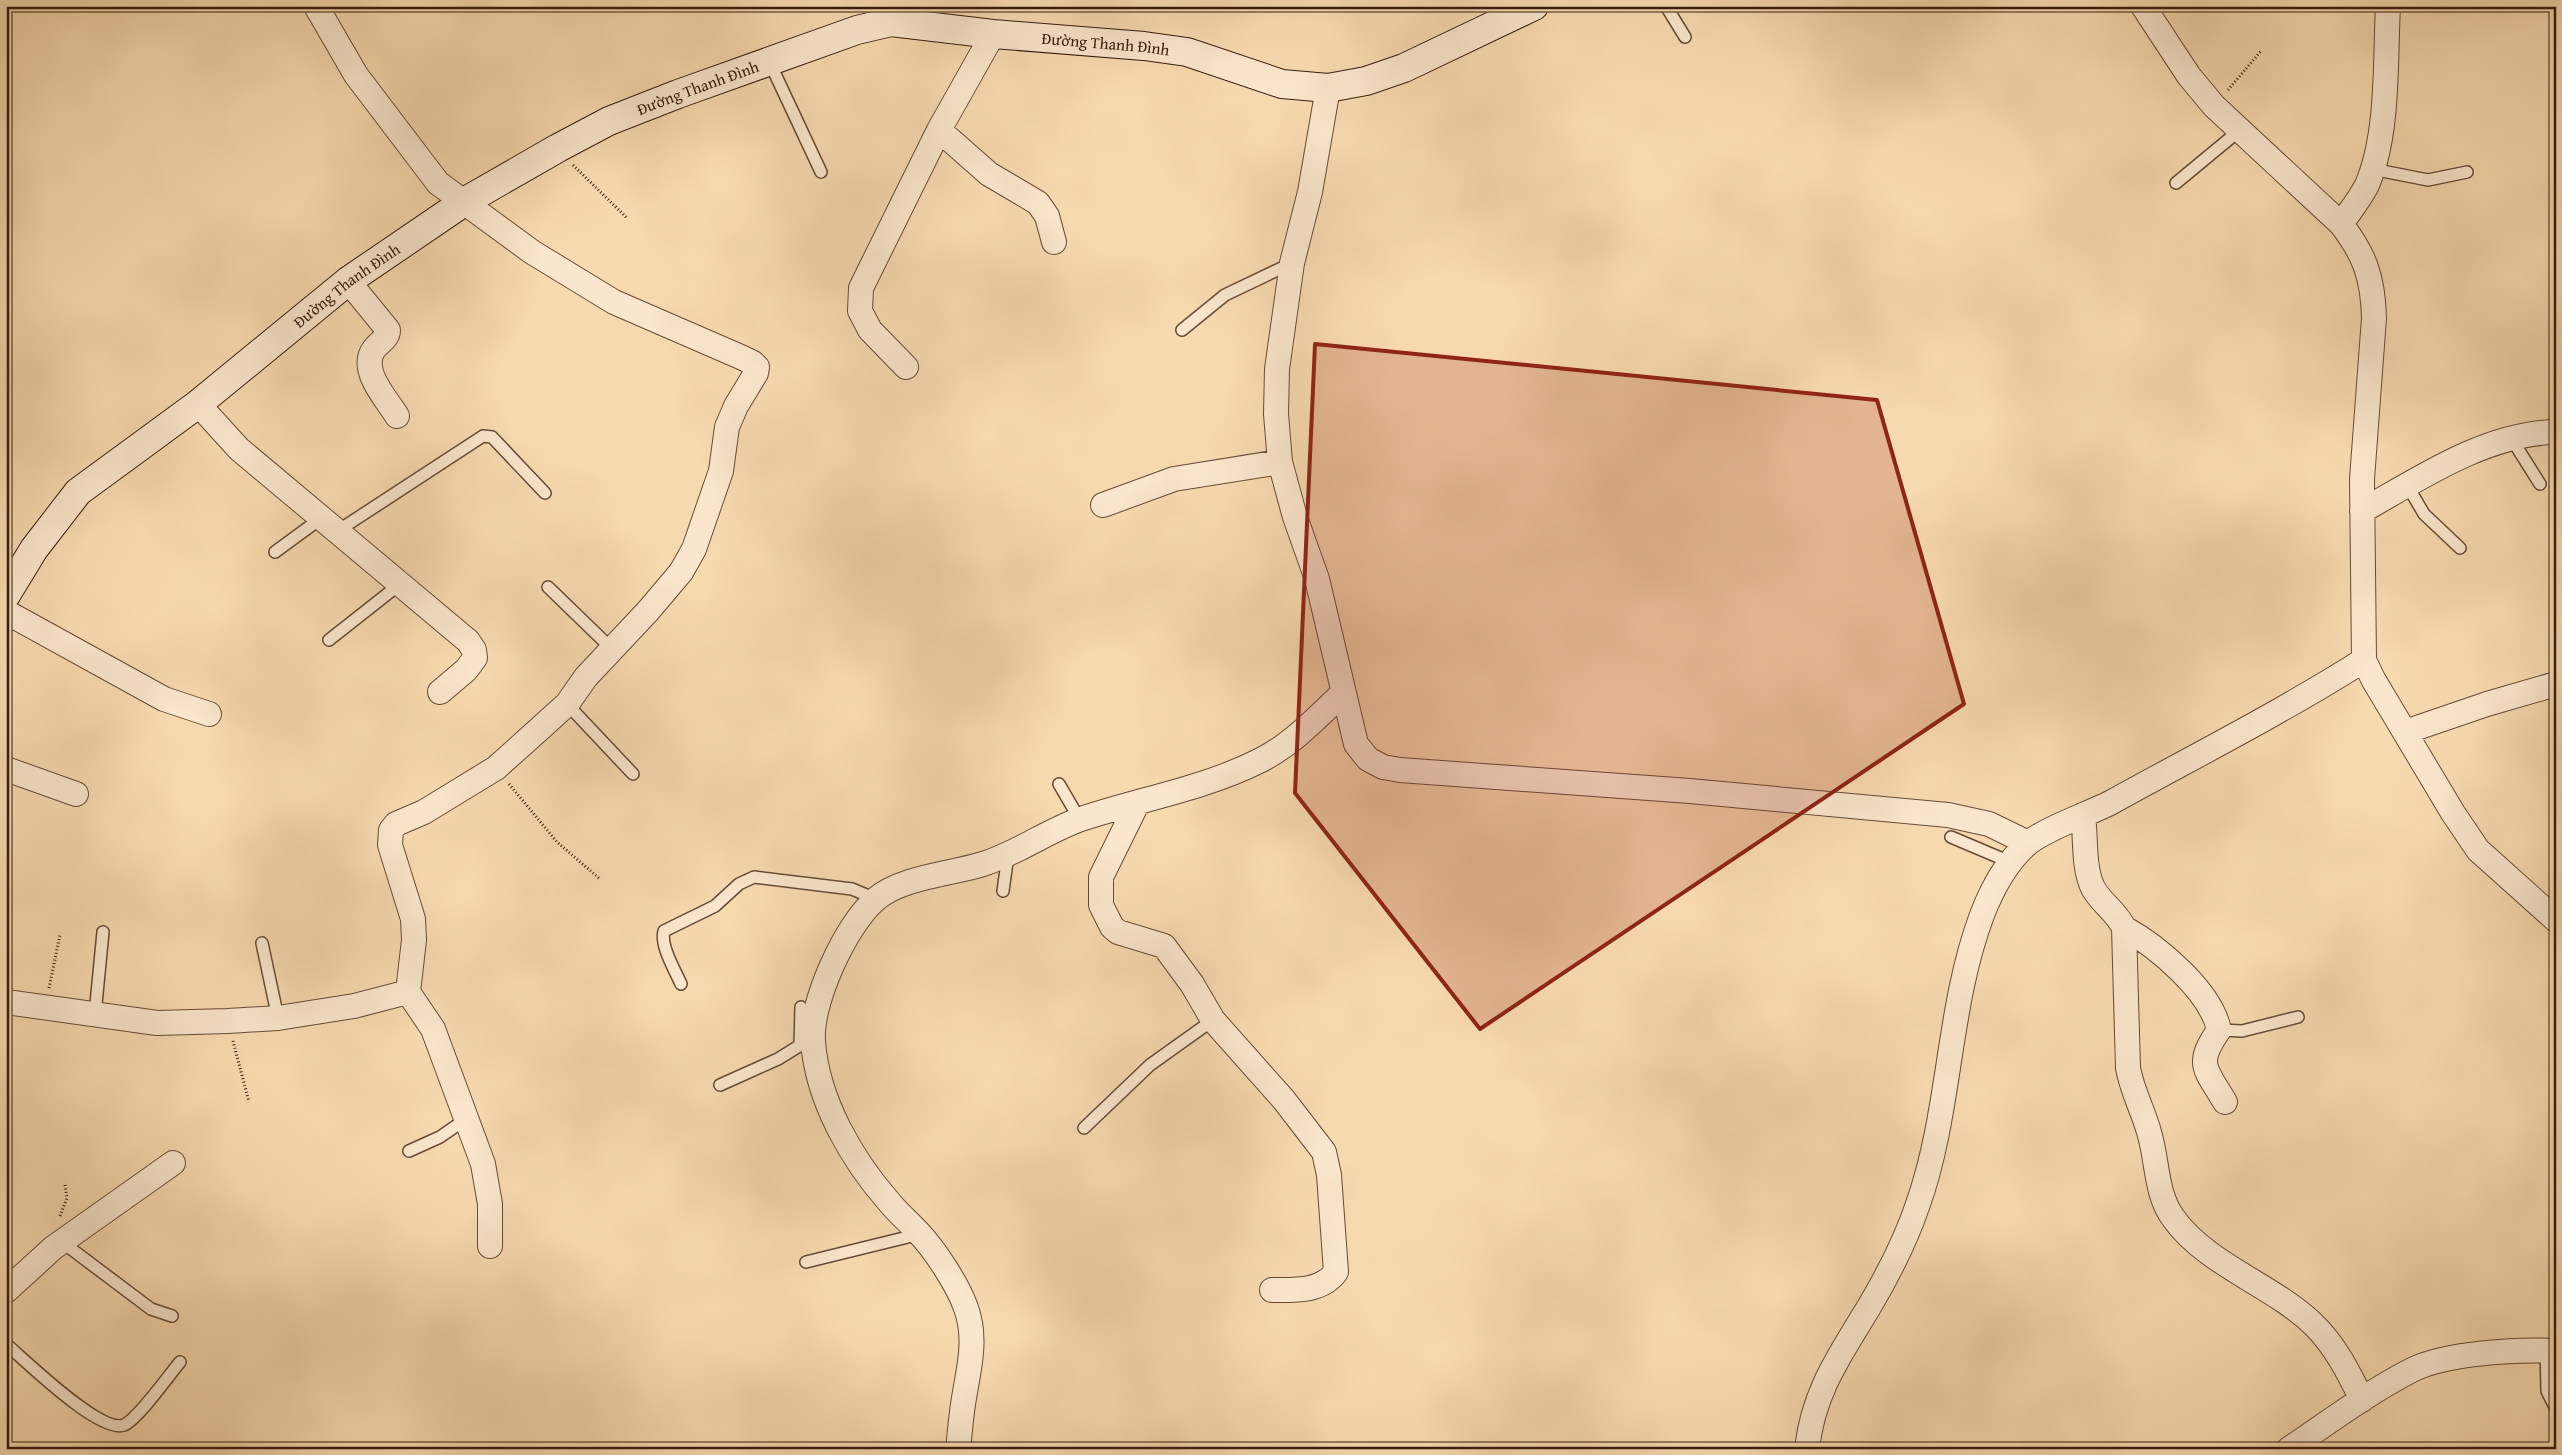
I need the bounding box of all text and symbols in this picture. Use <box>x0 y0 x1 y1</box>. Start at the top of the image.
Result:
street label: Đường Thanh Đình <box>1041 26 1171 61</box>
street label: Đường Thanh Đình <box>633 54 762 121</box>
street label: Đường Thanh Đình <box>288 237 405 333</box>

